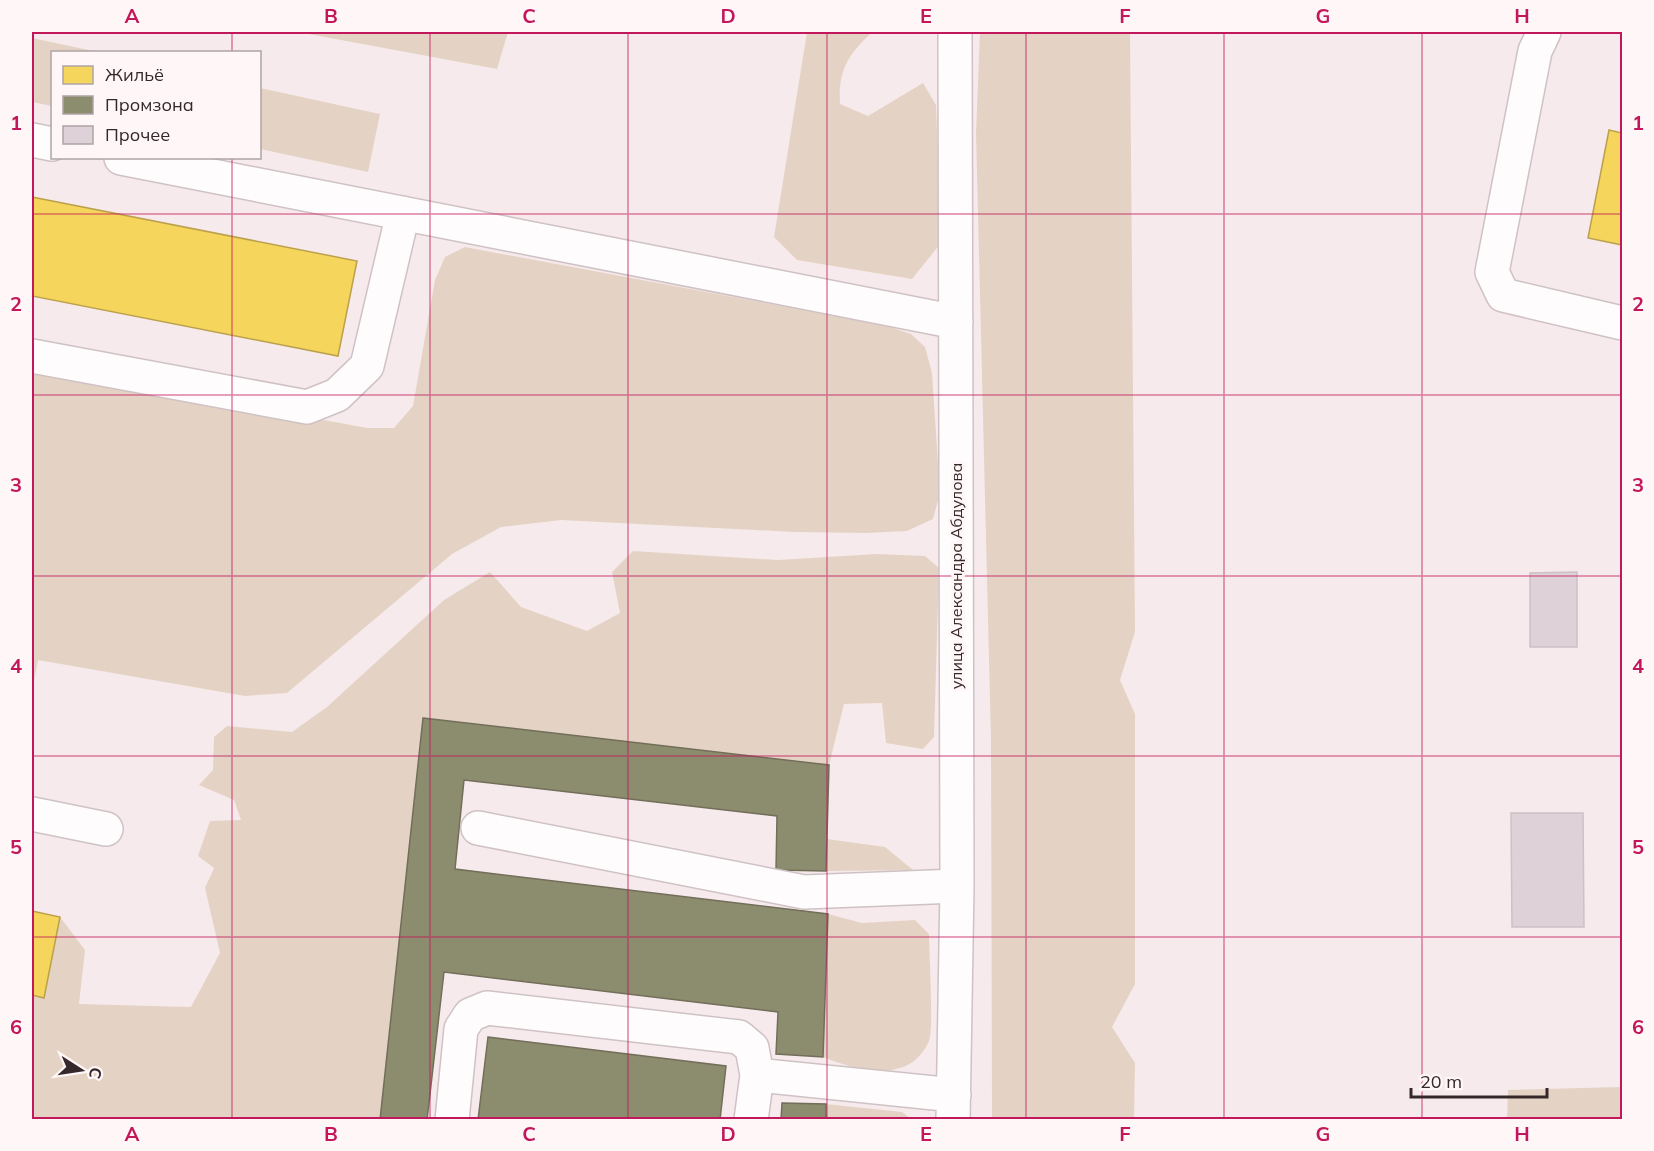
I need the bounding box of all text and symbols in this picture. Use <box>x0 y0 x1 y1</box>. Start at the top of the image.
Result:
text: A <box>125 3 140 28</box>
text: B <box>324 3 338 28</box>
text: C <box>522 3 536 28</box>
text: D <box>720 3 736 28</box>
text: E <box>920 3 932 28</box>
text: F <box>1119 3 1131 28</box>
text: G <box>1316 3 1330 28</box>
text: H <box>1514 3 1530 28</box>
legend <box>51 51 261 159</box>
text: Жильё <box>105 63 164 86</box>
text: Промзона <box>105 93 194 116</box>
text: 1 <box>10 110 22 135</box>
text: 1 <box>1632 110 1644 135</box>
text: Прочее <box>105 123 170 146</box>
text: 2 <box>10 291 22 316</box>
text: 2 <box>1632 291 1644 316</box>
street label: улица Александра Абдулова <box>946 463 966 689</box>
text: 3 <box>10 472 22 497</box>
text: 3 <box>1632 472 1644 497</box>
text: 4 <box>10 653 22 678</box>
text: 4 <box>1632 653 1644 678</box>
text: 5 <box>10 834 22 859</box>
text: 5 <box>1632 834 1644 859</box>
text: 6 <box>10 1014 22 1039</box>
text: 6 <box>1632 1014 1644 1039</box>
north arrow <box>51 1040 111 1100</box>
scale bar <box>1411 1061 1548 1099</box>
text: С <box>85 1066 107 1081</box>
text: 20 m <box>1420 1070 1462 1093</box>
text: A <box>125 1121 140 1146</box>
text: B <box>324 1121 338 1146</box>
text: C <box>522 1121 536 1146</box>
text: D <box>720 1121 736 1146</box>
text: E <box>920 1121 932 1146</box>
text: F <box>1119 1121 1131 1146</box>
text: G <box>1316 1121 1330 1146</box>
text: H <box>1514 1121 1530 1146</box>

